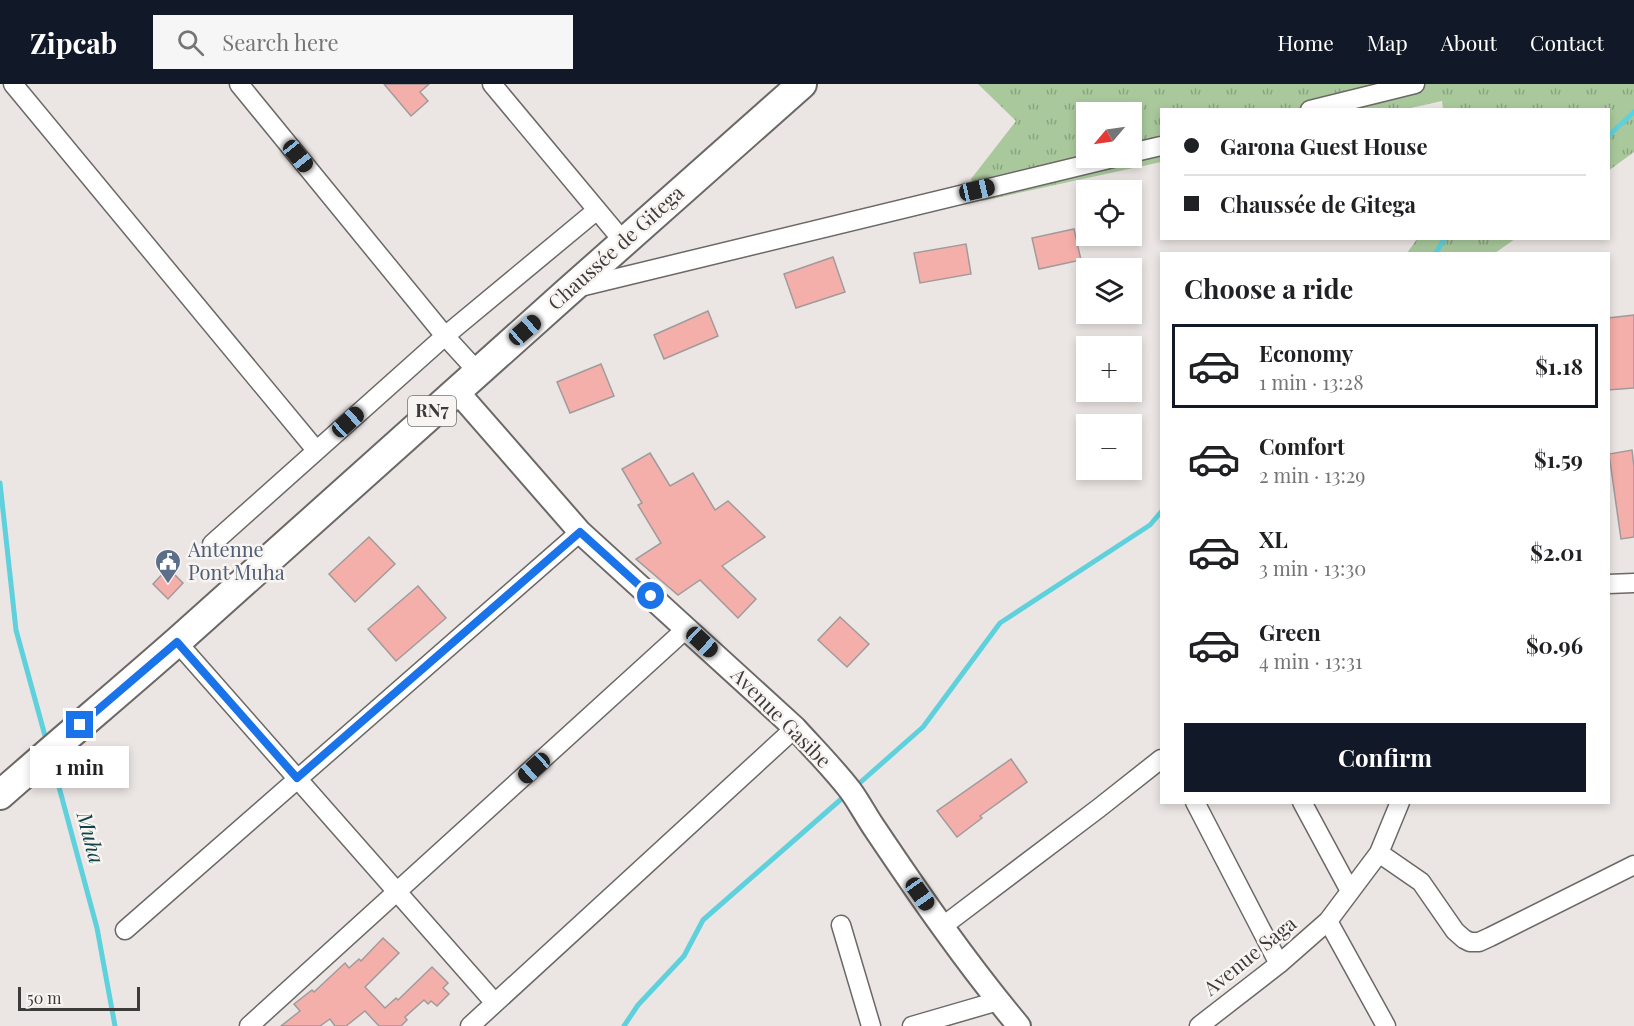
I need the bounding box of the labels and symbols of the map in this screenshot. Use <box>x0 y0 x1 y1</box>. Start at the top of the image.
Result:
north arrow <box>1076 102 1142 168</box>
car <box>280 136 316 176</box>
car <box>957 177 997 203</box>
street label: Chaussée de Gitega <box>541 178 689 315</box>
car <box>506 311 544 349</box>
road number: RN7 <box>408 396 456 426</box>
car <box>329 403 367 441</box>
place label: Antenne Pont Muha <box>187 535 285 585</box>
public building icon: Antenne Pont Muha <box>153 547 183 585</box>
route start <box>637 582 664 609</box>
car <box>683 623 721 661</box>
street label: Avenue Gasibe <box>725 660 838 773</box>
route end <box>66 711 93 738</box>
callout: 1 min <box>31 746 130 788</box>
car <box>515 749 553 787</box>
water label: Muha <box>71 808 112 866</box>
car <box>902 874 938 914</box>
street label: Avenue Saga <box>1196 909 1301 1001</box>
scale bar <box>18 984 140 1012</box>

